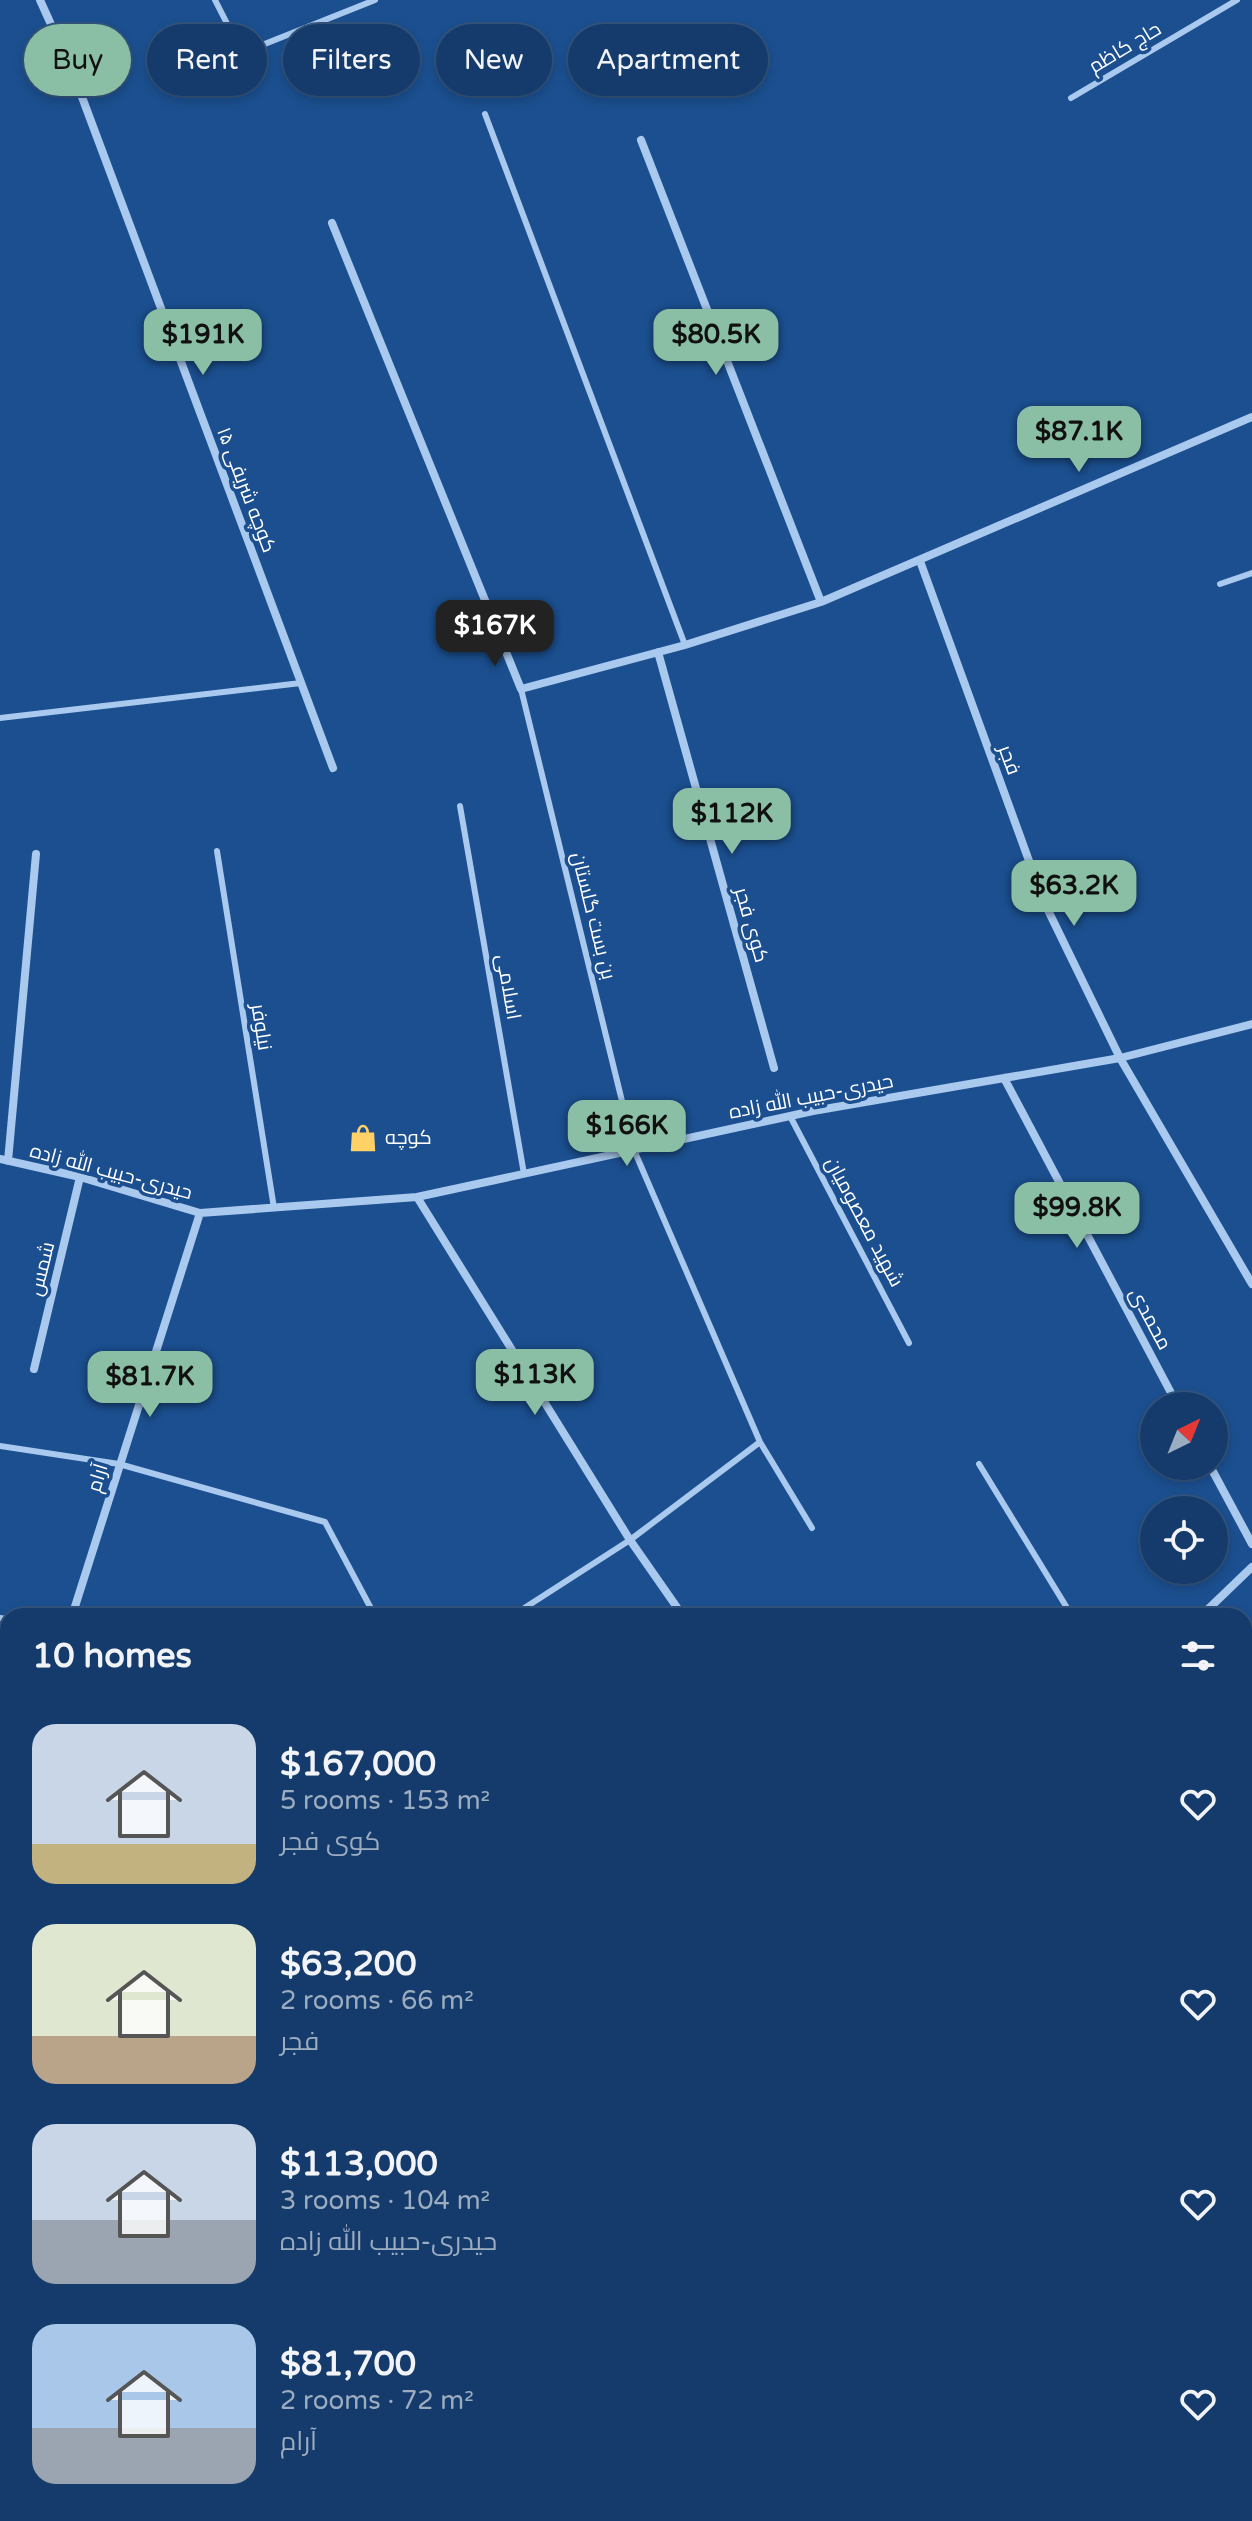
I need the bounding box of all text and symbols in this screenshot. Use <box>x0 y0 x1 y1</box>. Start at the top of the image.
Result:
street label: حاج کاظم <box>1084 17 1166 80</box>
chip: Buy <box>24 24 131 96</box>
chip: Rent <box>147 24 267 96</box>
chip: Filters <box>283 24 420 96</box>
chip: New <box>436 24 552 96</box>
chip: Apartment <box>568 24 768 96</box>
pin: $191K <box>147 309 259 377</box>
pin: $80.5K <box>651 309 781 377</box>
text: $191K <box>162 319 244 350</box>
text: $80.5K <box>671 319 761 350</box>
pin: $87.1K <box>1014 406 1144 474</box>
text: $87.1K <box>1035 416 1123 447</box>
street label: کوچه شریفی ۱۵ <box>211 424 281 556</box>
pin: $167K <box>439 600 551 668</box>
text: $167K <box>454 610 536 641</box>
street label: فجر <box>992 741 1025 778</box>
pin: $112K <box>676 788 788 856</box>
text: $112K <box>691 798 773 829</box>
street label: بن بست گلستان <box>566 850 620 982</box>
pin: $63.2K <box>1009 860 1139 928</box>
text: $63.2K <box>1029 870 1119 901</box>
street label: کوی فجر <box>729 884 773 966</box>
street label: اسلامی <box>490 952 526 1022</box>
street label: نیلوفر <box>245 1001 277 1052</box>
street label: حیدری-حبیب الله زاده <box>726 1067 895 1125</box>
pin: $166K <box>571 1100 683 1168</box>
text: $166K <box>586 1110 668 1141</box>
shop icon: کوچه <box>348 1123 378 1153</box>
place label: کوچه <box>385 1126 432 1150</box>
street label: حیدری-حبیب الله زاده <box>27 1137 195 1205</box>
street label: شهید معصومیان <box>820 1153 908 1291</box>
pin: $99.8K <box>1012 1182 1142 1250</box>
text: $99.8K <box>1032 1192 1122 1223</box>
street label: شمس <box>24 1239 60 1299</box>
street label: محمدی <box>1124 1284 1176 1354</box>
pin: $113K <box>479 1349 591 1417</box>
pin: $81.7K <box>85 1351 215 1419</box>
text: $113K <box>494 1359 576 1390</box>
text: $81.7K <box>106 1361 194 1392</box>
north arrow <box>1140 1392 1228 1480</box>
map controls <box>1140 1392 1228 1584</box>
street label: آرام <box>82 1460 115 1495</box>
button: locate <box>1140 1496 1228 1584</box>
icon: filters <box>1176 1634 1220 1678</box>
text: 10 homes <box>32 1636 192 1677</box>
text: $167,000 <box>280 1744 436 1785</box>
icon: home <box>96 1756 192 1852</box>
icon: heart <box>1176 1782 1220 1826</box>
text: 5 rooms · 153 m² <box>280 1785 490 1816</box>
text: کوی فجر <box>280 1826 381 1857</box>
text: $63,200 <box>280 1944 417 1985</box>
icon: home <box>96 1956 192 2052</box>
icon: heart <box>1176 1982 1220 2026</box>
text: 2 rooms · 66 m² <box>280 1985 474 2016</box>
text: فجر <box>280 2026 319 2057</box>
text: $113,000 <box>280 2144 438 2185</box>
icon: home <box>96 2156 192 2252</box>
icon: heart <box>1176 2182 1220 2226</box>
text: 3 rooms · 104 m² <box>280 2185 490 2216</box>
text: حیدری-حبیب الله زاده <box>280 2226 497 2257</box>
text: $81,700 <box>280 2344 416 2385</box>
icon: home <box>96 2356 192 2452</box>
icon: heart <box>1176 2382 1220 2426</box>
text: 2 rooms · 72 m² <box>280 2385 474 2416</box>
text: آرام <box>280 2426 317 2457</box>

